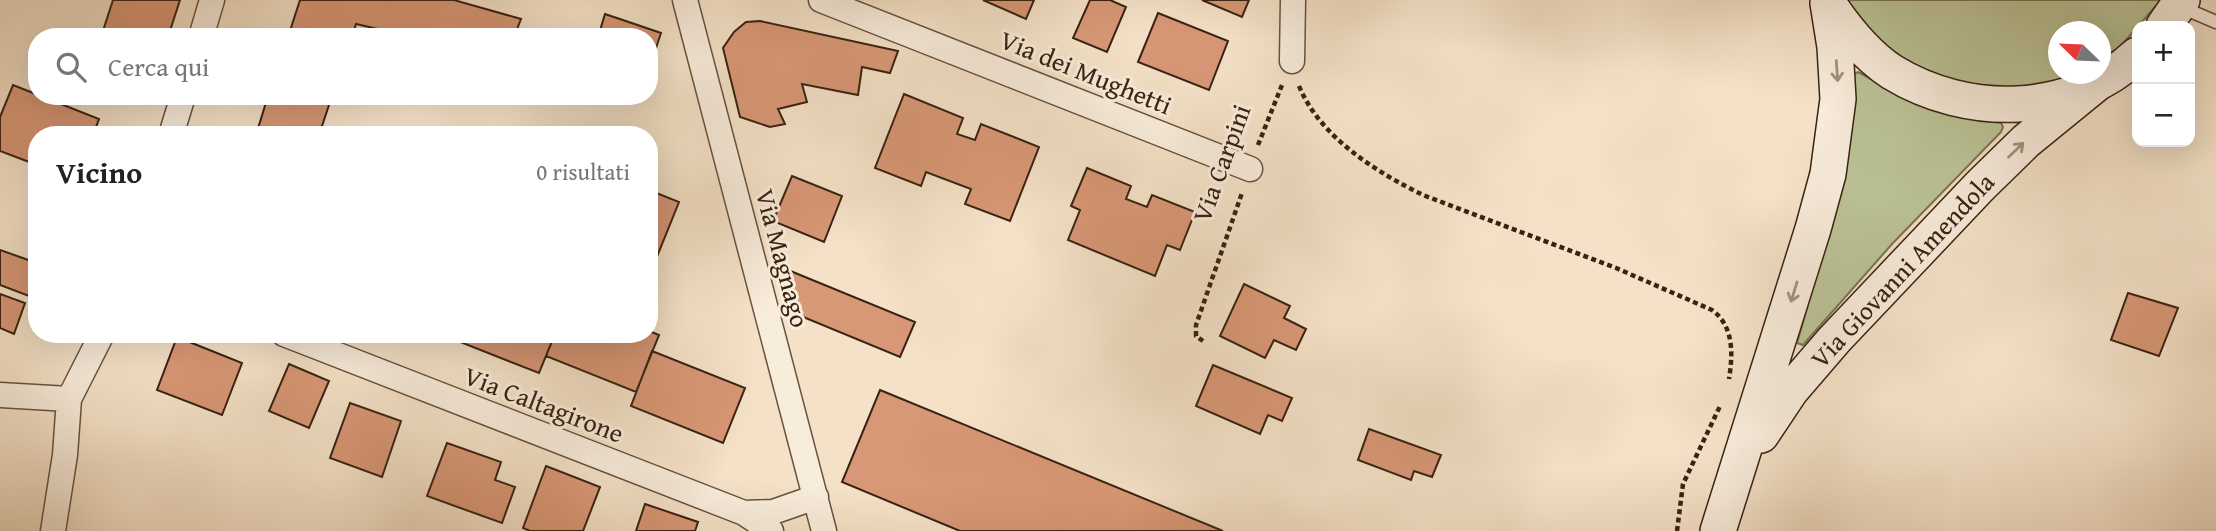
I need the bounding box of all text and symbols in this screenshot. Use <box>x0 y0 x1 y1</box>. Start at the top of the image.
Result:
street label: Via dei Mughetti <box>994 20 1178 124</box>
north arrow <box>2048 21 2111 84</box>
map controls <box>2132 21 2195 147</box>
button: + <box>2132 21 2195 84</box>
search box <box>28 28 658 105</box>
text: Cerca qui <box>108 47 209 86</box>
icon: search <box>52 48 90 86</box>
one-way arrow <box>1831 59 1844 81</box>
button: − <box>2132 84 2195 147</box>
street label: Via Carpini <box>1182 99 1260 227</box>
one-way arrow <box>2007 142 2024 159</box>
text: Vicino <box>56 150 142 194</box>
text: 0 risultati <box>536 155 630 188</box>
street label: Via Giovanni Amendola <box>1801 163 2004 377</box>
street label: Via Magnago <box>746 184 820 332</box>
one-way arrow <box>1786 281 1799 303</box>
street label: Via Caltagirone <box>459 356 629 452</box>

